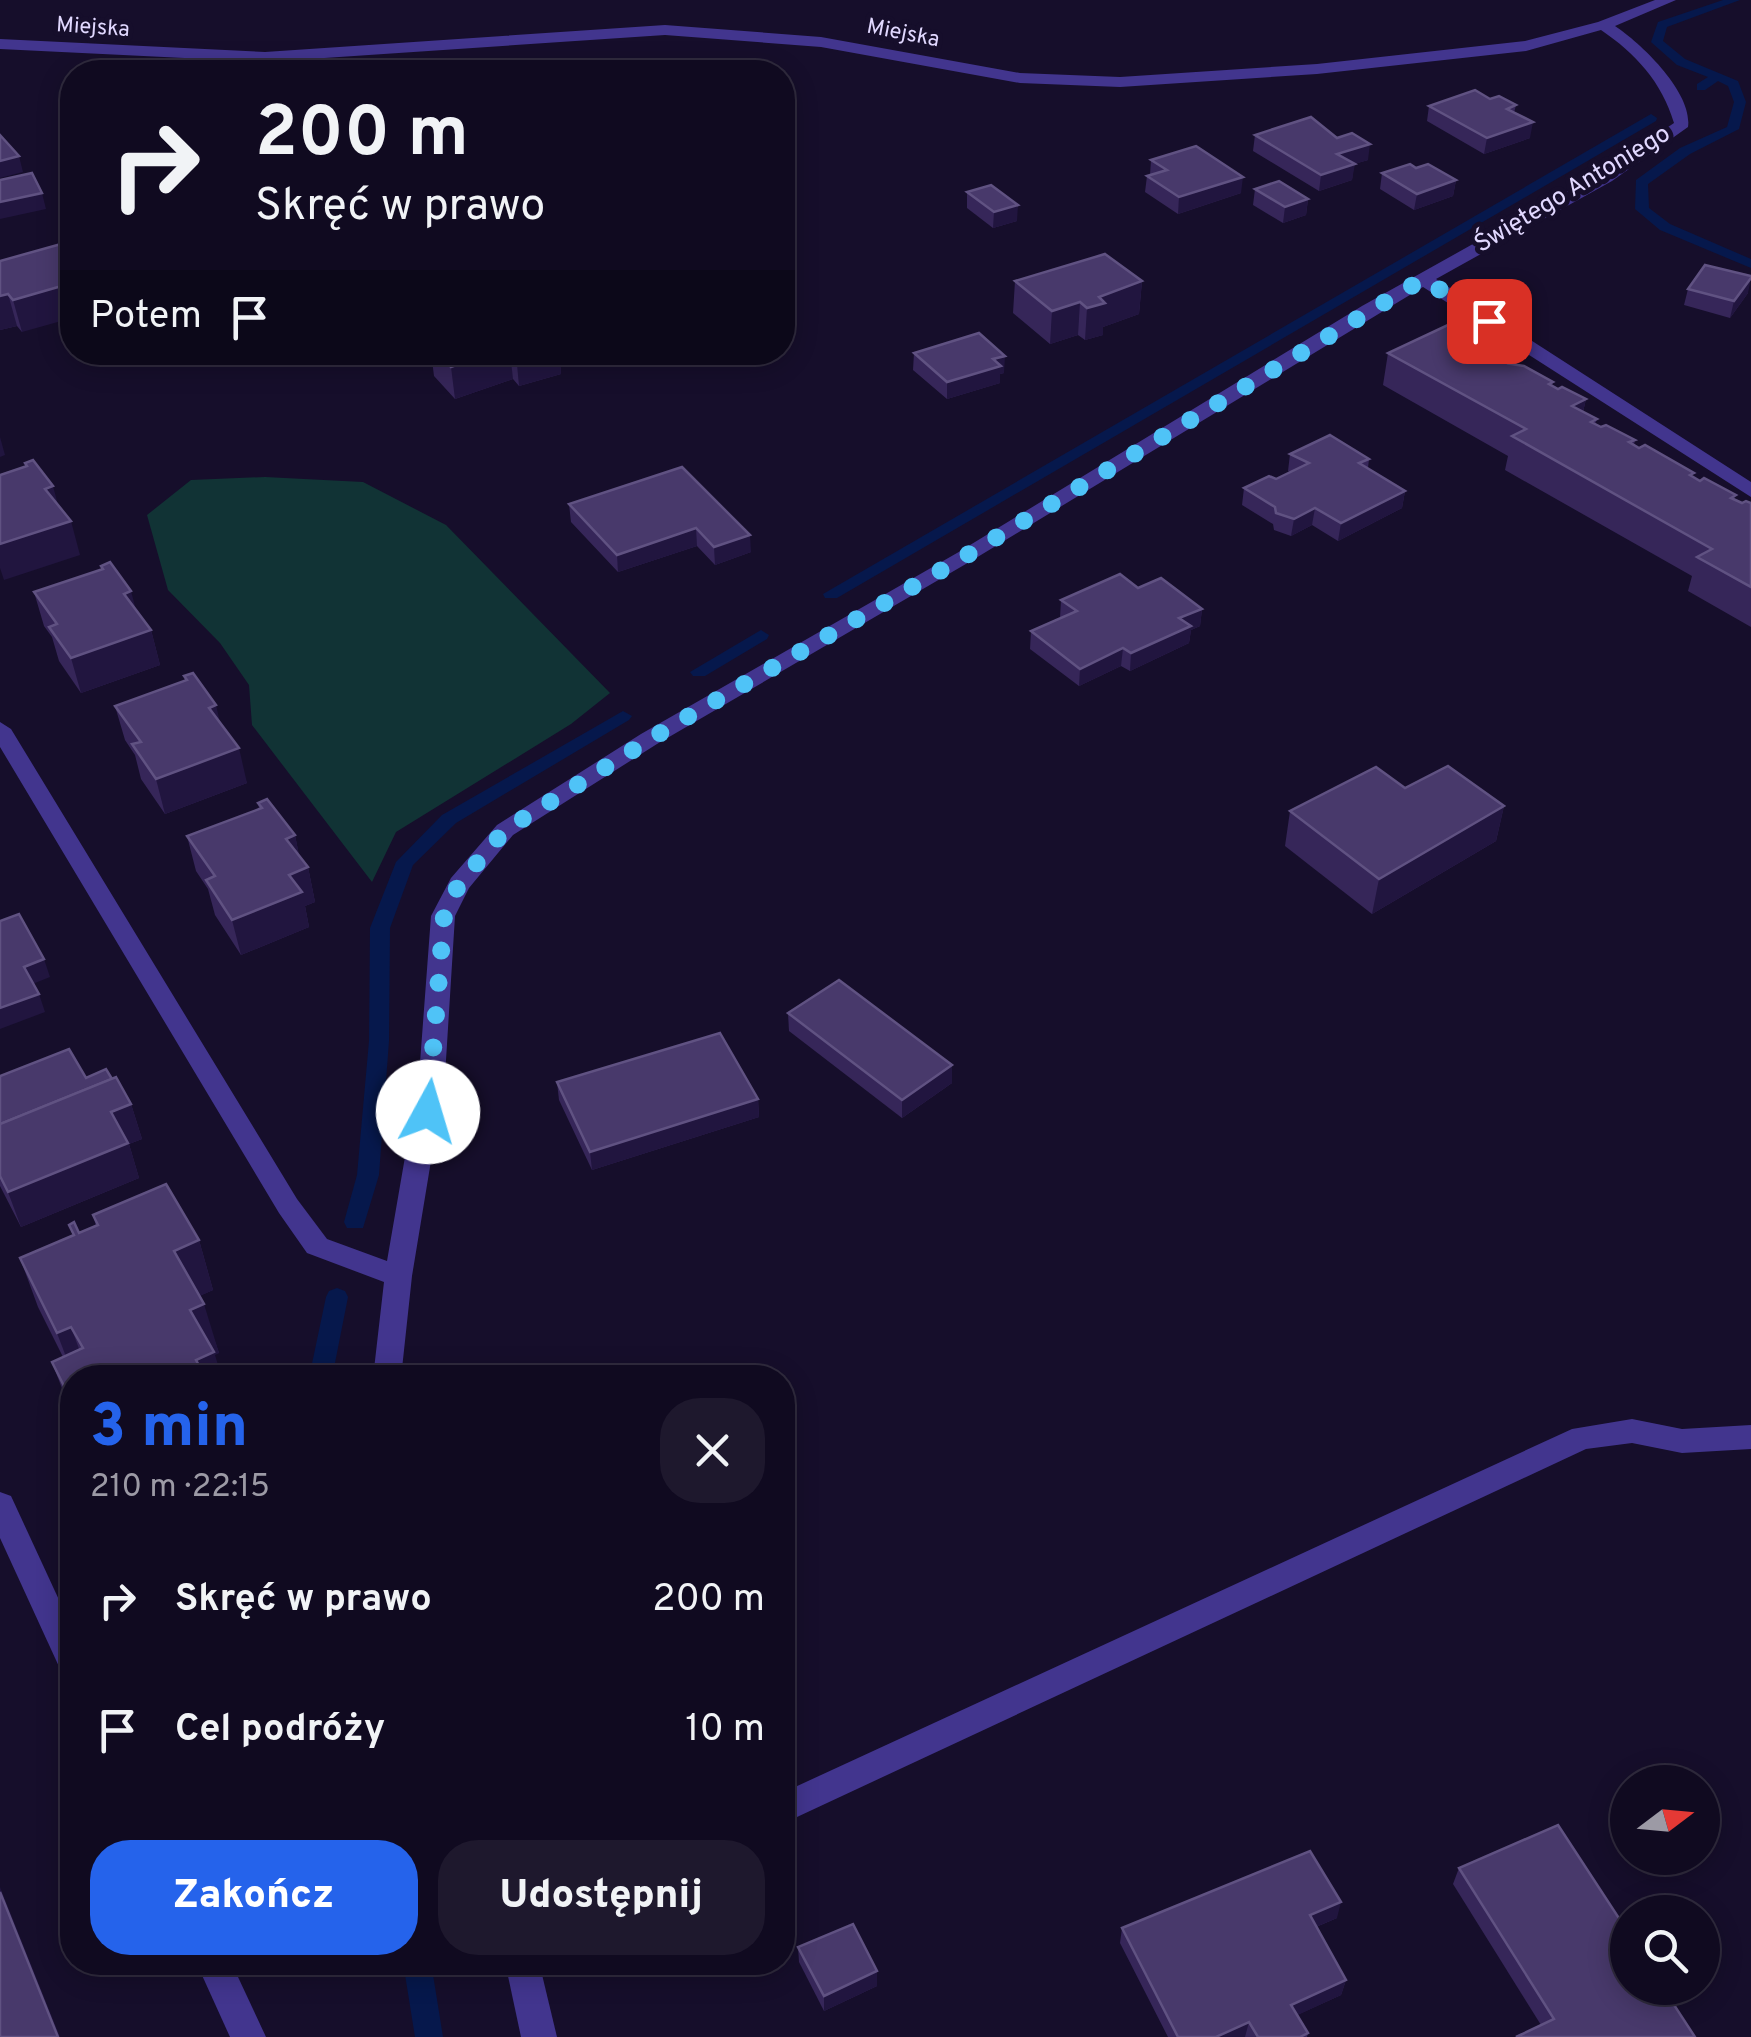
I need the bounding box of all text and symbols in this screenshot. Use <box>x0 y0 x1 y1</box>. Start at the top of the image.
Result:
street label: Miejska <box>55 12 131 44</box>
street label: Miejska <box>864 14 942 54</box>
text: 200 m <box>255 92 469 181</box>
icon: right <box>90 100 220 230</box>
street label: Świętego Antoniego <box>1469 118 1677 261</box>
text: Skręć w prawo <box>255 179 545 236</box>
pin <box>1447 279 1532 364</box>
icon: arrive <box>222 290 277 345</box>
text: Potem <box>90 293 202 342</box>
icon: arrive <box>1462 294 1517 349</box>
position arrow <box>376 1060 480 1164</box>
text: 3 min <box>90 1392 248 1468</box>
button: close <box>660 1398 765 1503</box>
text: 210 m · 22:15 <box>90 1468 270 1508</box>
icon: right <box>90 1573 145 1628</box>
text: Skręć w prawo <box>175 1576 432 1625</box>
text: 200 m <box>652 1576 765 1625</box>
icon: arrive <box>90 1703 145 1758</box>
text: Cel podróży <box>175 1706 385 1755</box>
text: 10 m <box>685 1706 765 1755</box>
north arrow <box>1610 1765 1720 1875</box>
map controls <box>1610 1765 1720 2005</box>
button: Zakończ <box>90 1840 418 1955</box>
button: Udostępnij <box>438 1840 765 1955</box>
button: search <box>1610 1895 1720 2005</box>

